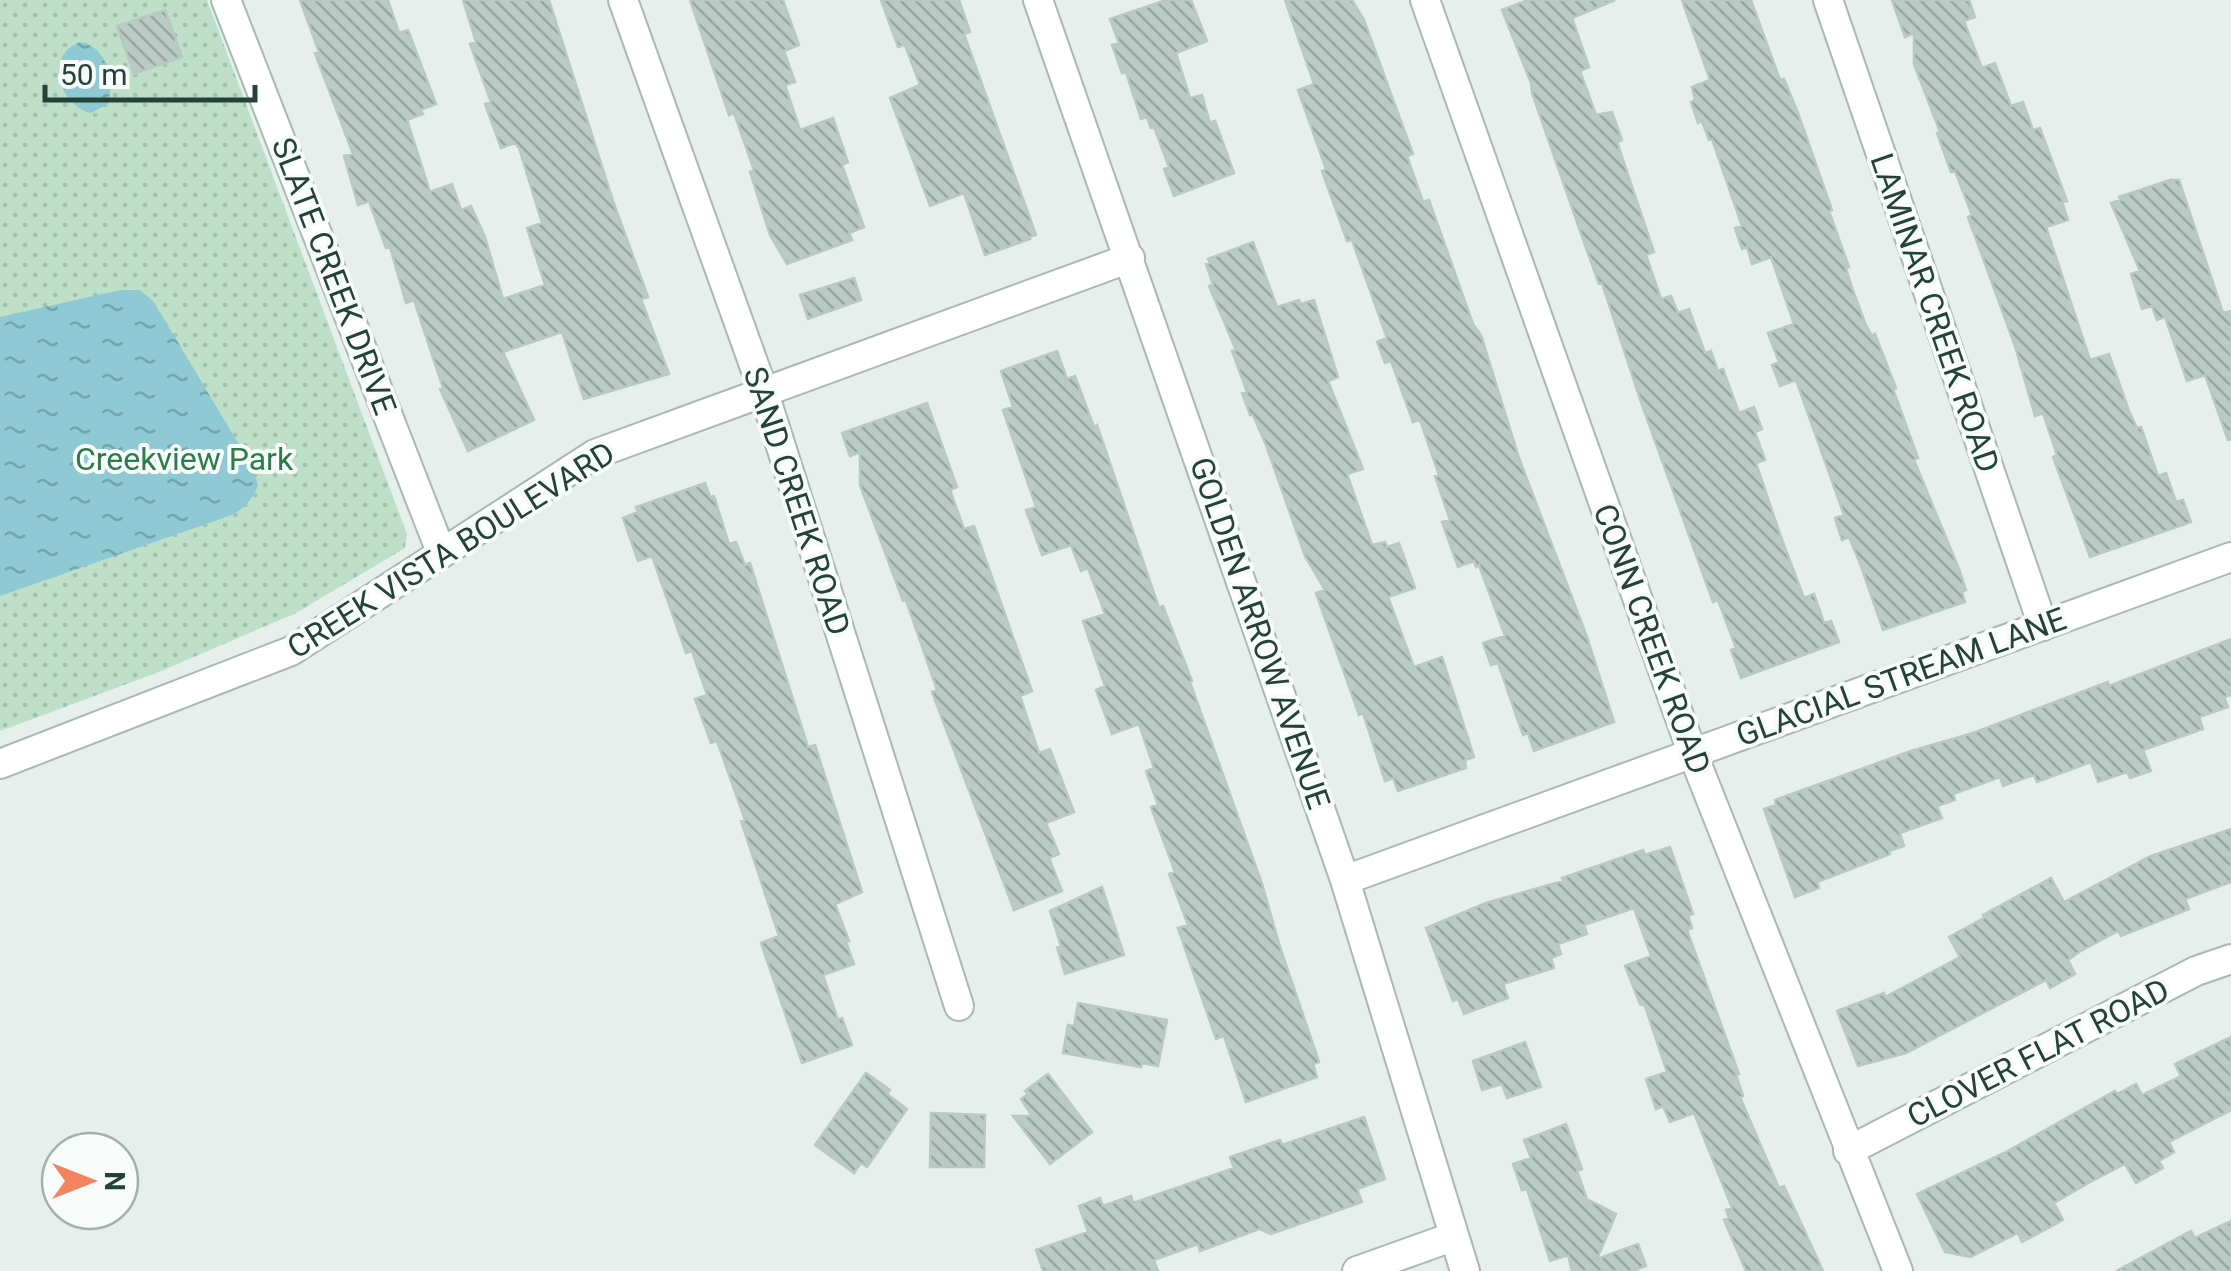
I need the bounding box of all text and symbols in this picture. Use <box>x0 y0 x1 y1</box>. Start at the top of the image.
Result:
scale bar <box>45 40 255 102</box>
text: 50 m <box>60 57 127 92</box>
street label: SLATE CREEK DRIVE <box>264 132 404 420</box>
street label: LAMINAR CREEK ROAD <box>1863 148 2007 478</box>
street label: SAND CREEK ROAD <box>736 362 858 640</box>
street label: CREEK VISTA BOULEVARD <box>280 434 622 666</box>
park label: Creekview Park <box>75 440 294 478</box>
street label: GOLDEN ARROW AVENUE <box>1182 452 1338 814</box>
street label: CONN CREEK ROAD <box>1585 499 1719 779</box>
street label: GLACIAL STREAM LANE <box>1731 600 2071 754</box>
street label: CLOVER FLAT ROAD <box>1901 971 2175 1135</box>
north arrow <box>40 1131 140 1231</box>
text: N <box>98 1171 131 1191</box>

